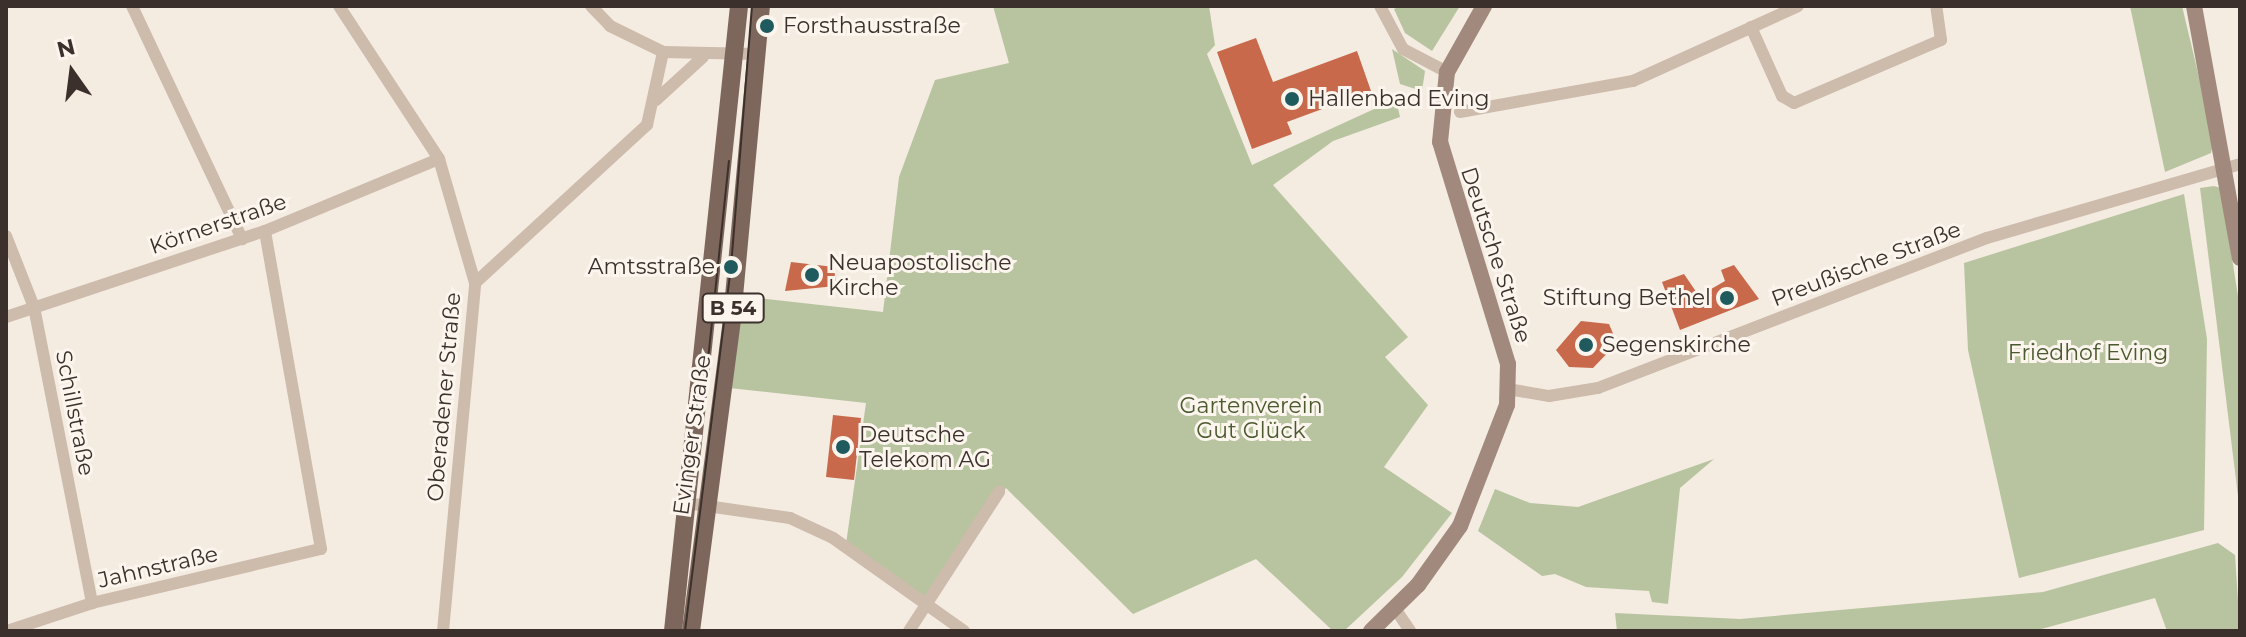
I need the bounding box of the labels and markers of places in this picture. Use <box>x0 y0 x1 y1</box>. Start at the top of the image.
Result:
place label: Forsthausstraße <box>783 13 961 39</box>
marker: Forsthausstraße <box>758 17 776 35</box>
place label: Hallenbad Eving <box>1308 86 1490 112</box>
marker: Hallenbad Eving <box>1283 90 1301 108</box>
place label: Neuapostolische Kirche <box>828 249 1012 300</box>
place label: Amtsstraße <box>588 254 715 280</box>
marker: Amtsstraße <box>722 258 740 276</box>
marker: Neuapostolische Kirche <box>803 266 821 284</box>
place label: Stiftung Bethel <box>1543 285 1711 311</box>
marker: Stiftung Bethel <box>1718 289 1736 307</box>
place label: Segenskirche <box>1602 332 1751 358</box>
marker: Segenskirche <box>1577 336 1595 354</box>
place label: Deutsche Telekom AG <box>859 421 991 472</box>
marker: Deutsche Telekom AG <box>834 438 852 456</box>

